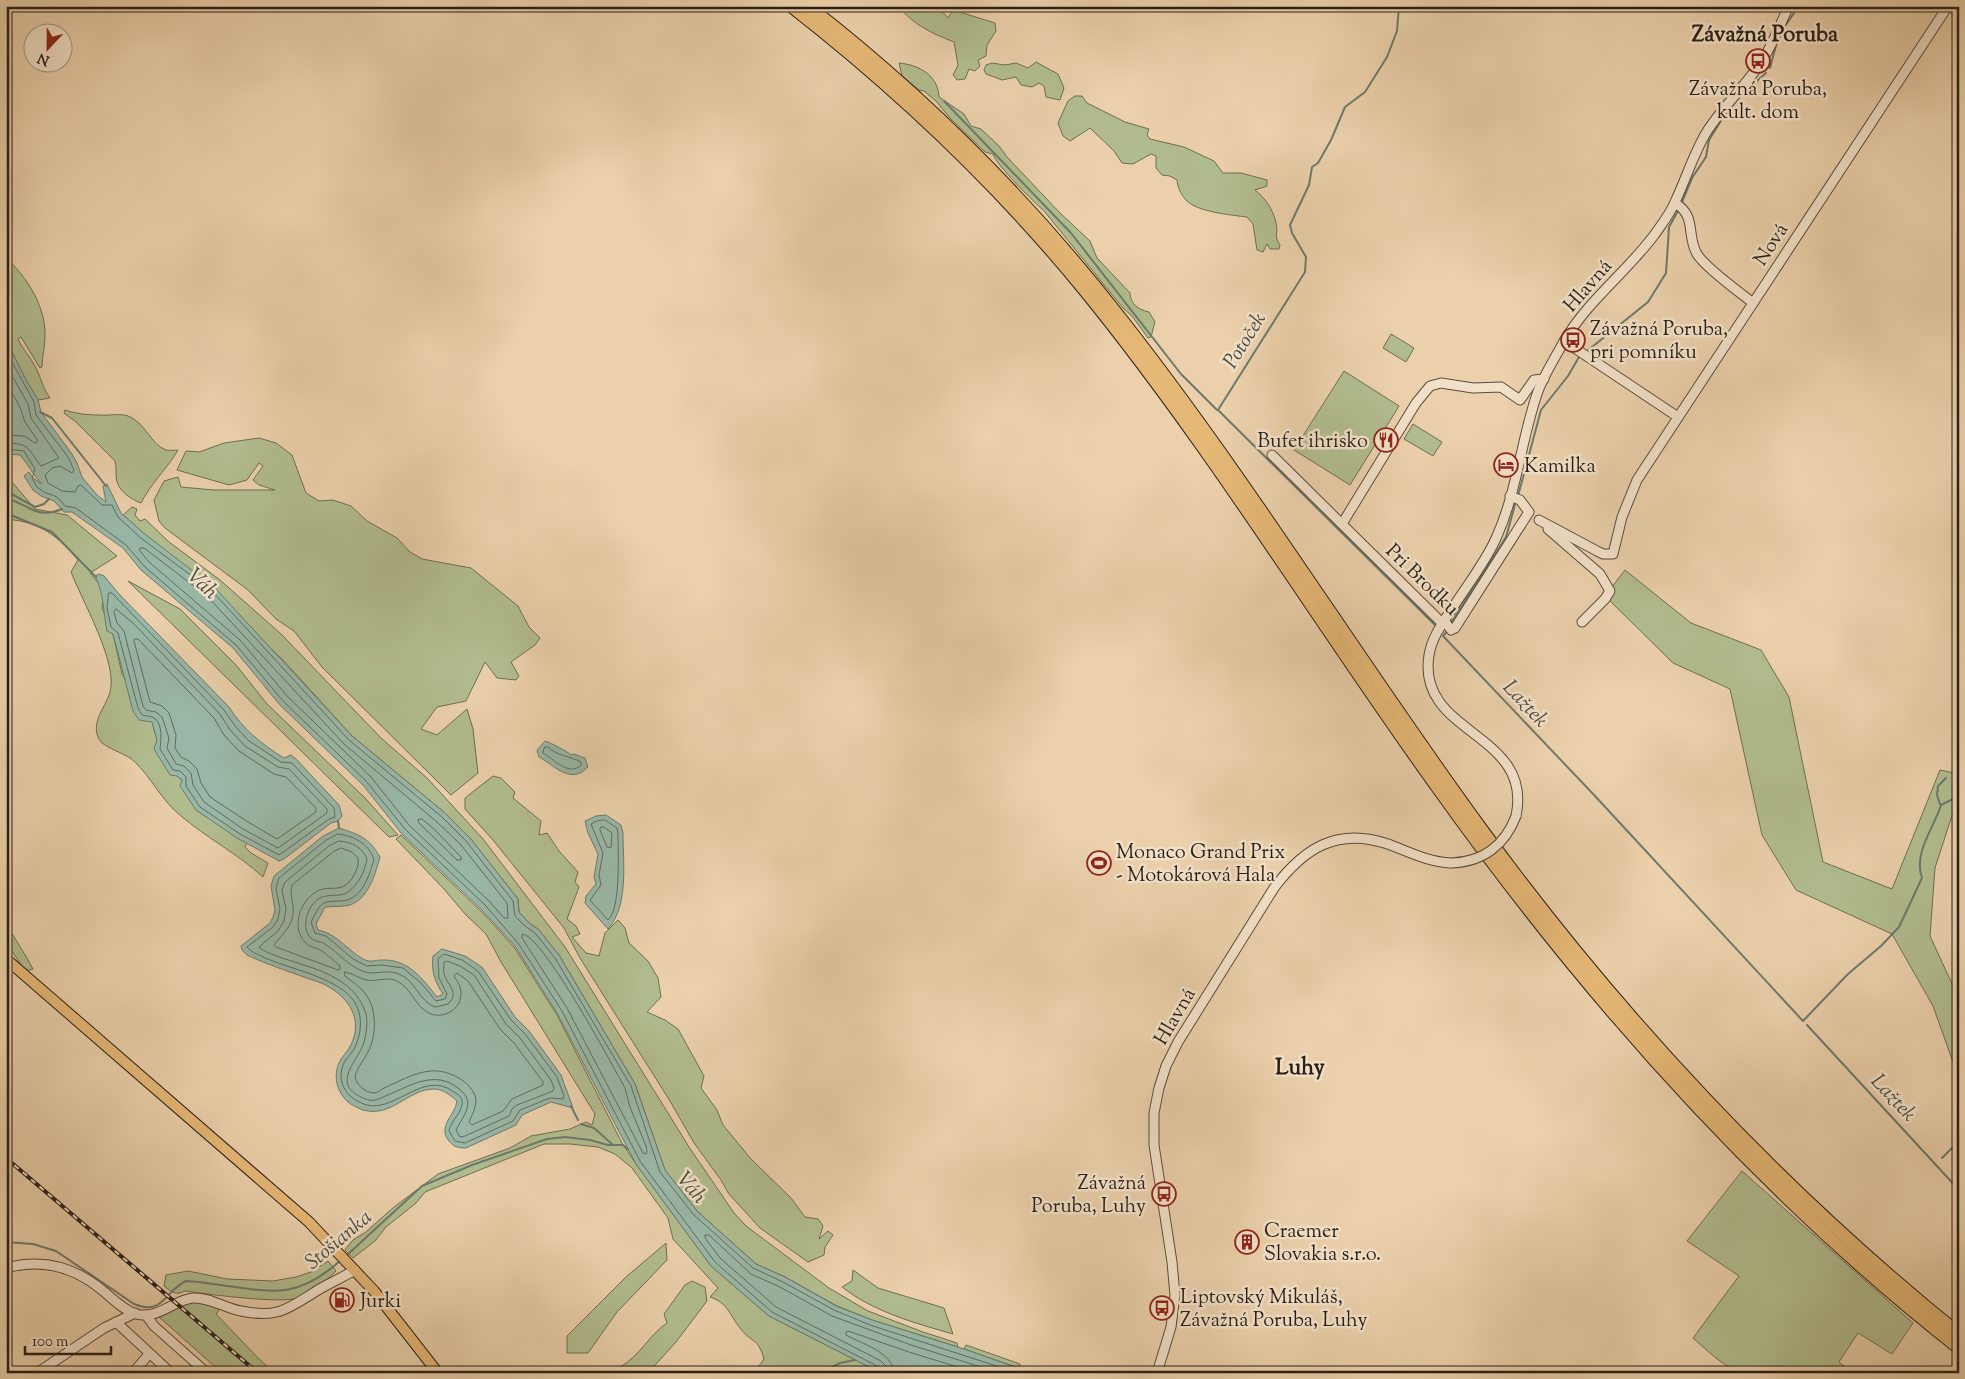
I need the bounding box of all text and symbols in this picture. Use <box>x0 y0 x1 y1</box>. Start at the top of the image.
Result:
district label: Závažná Poruba <box>1692 20 1839 52</box>
north arrow <box>22 22 72 72</box>
text: N <box>35 47 53 70</box>
bus stop icon: Závažná Poruba, kult. dom <box>1745 48 1771 74</box>
place label: Závažná Poruba, kult. dom <box>1689 76 1827 128</box>
street label: Nová <box>1747 218 1797 272</box>
street label: Hlavná <box>1558 254 1620 319</box>
water label: Potoček <box>1217 307 1275 375</box>
place label: Závažná Poruba, pri pomníku <box>1590 316 1728 368</box>
bus stop icon: Závažná Poruba, pri pomníku <box>1560 327 1586 353</box>
restaurant icon: Bufet ihrisko <box>1373 427 1399 453</box>
place label: Bufet ihrisko <box>1257 428 1368 457</box>
hotel icon: Kamilka <box>1493 452 1519 478</box>
place label: Kamilka <box>1524 453 1596 482</box>
street label: Pri Brodku <box>1378 538 1465 624</box>
water label: Váh <box>179 562 224 607</box>
water label: Lažtek <box>1495 674 1555 735</box>
place label: Monaco Grand Prix - Motokárová Hala <box>1116 839 1285 891</box>
sports icon: Monaco Grand Prix - Motokárová Hala <box>1086 850 1112 876</box>
street label: Hlavná <box>1148 983 1204 1051</box>
district label: Luhy <box>1275 1053 1325 1085</box>
water label: Lažtek <box>1863 1068 1923 1129</box>
water label: Váh <box>668 1166 713 1211</box>
place label: Závažná Poruba, Luhy <box>1031 1170 1146 1222</box>
bus stop icon: Závažná Poruba, Luhy <box>1151 1181 1177 1207</box>
water label: Stošianka <box>299 1203 379 1278</box>
place label: Craemer Slovakia s.r.o. <box>1264 1218 1381 1270</box>
building icon: Craemer Slovakia s.r.o. <box>1234 1229 1260 1255</box>
place label: Liptovský Mikuláš, Závažná Poruba, Luhy <box>1180 1284 1367 1336</box>
fuel station icon: Jurki <box>329 1287 355 1313</box>
place label: Jurki <box>359 1288 402 1317</box>
bus stop icon: Liptovský Mikuláš, Závažná Poruba, Luhy <box>1149 1295 1175 1321</box>
scale bar <box>25 1324 111 1356</box>
text: 100 m <box>32 1332 69 1353</box>

